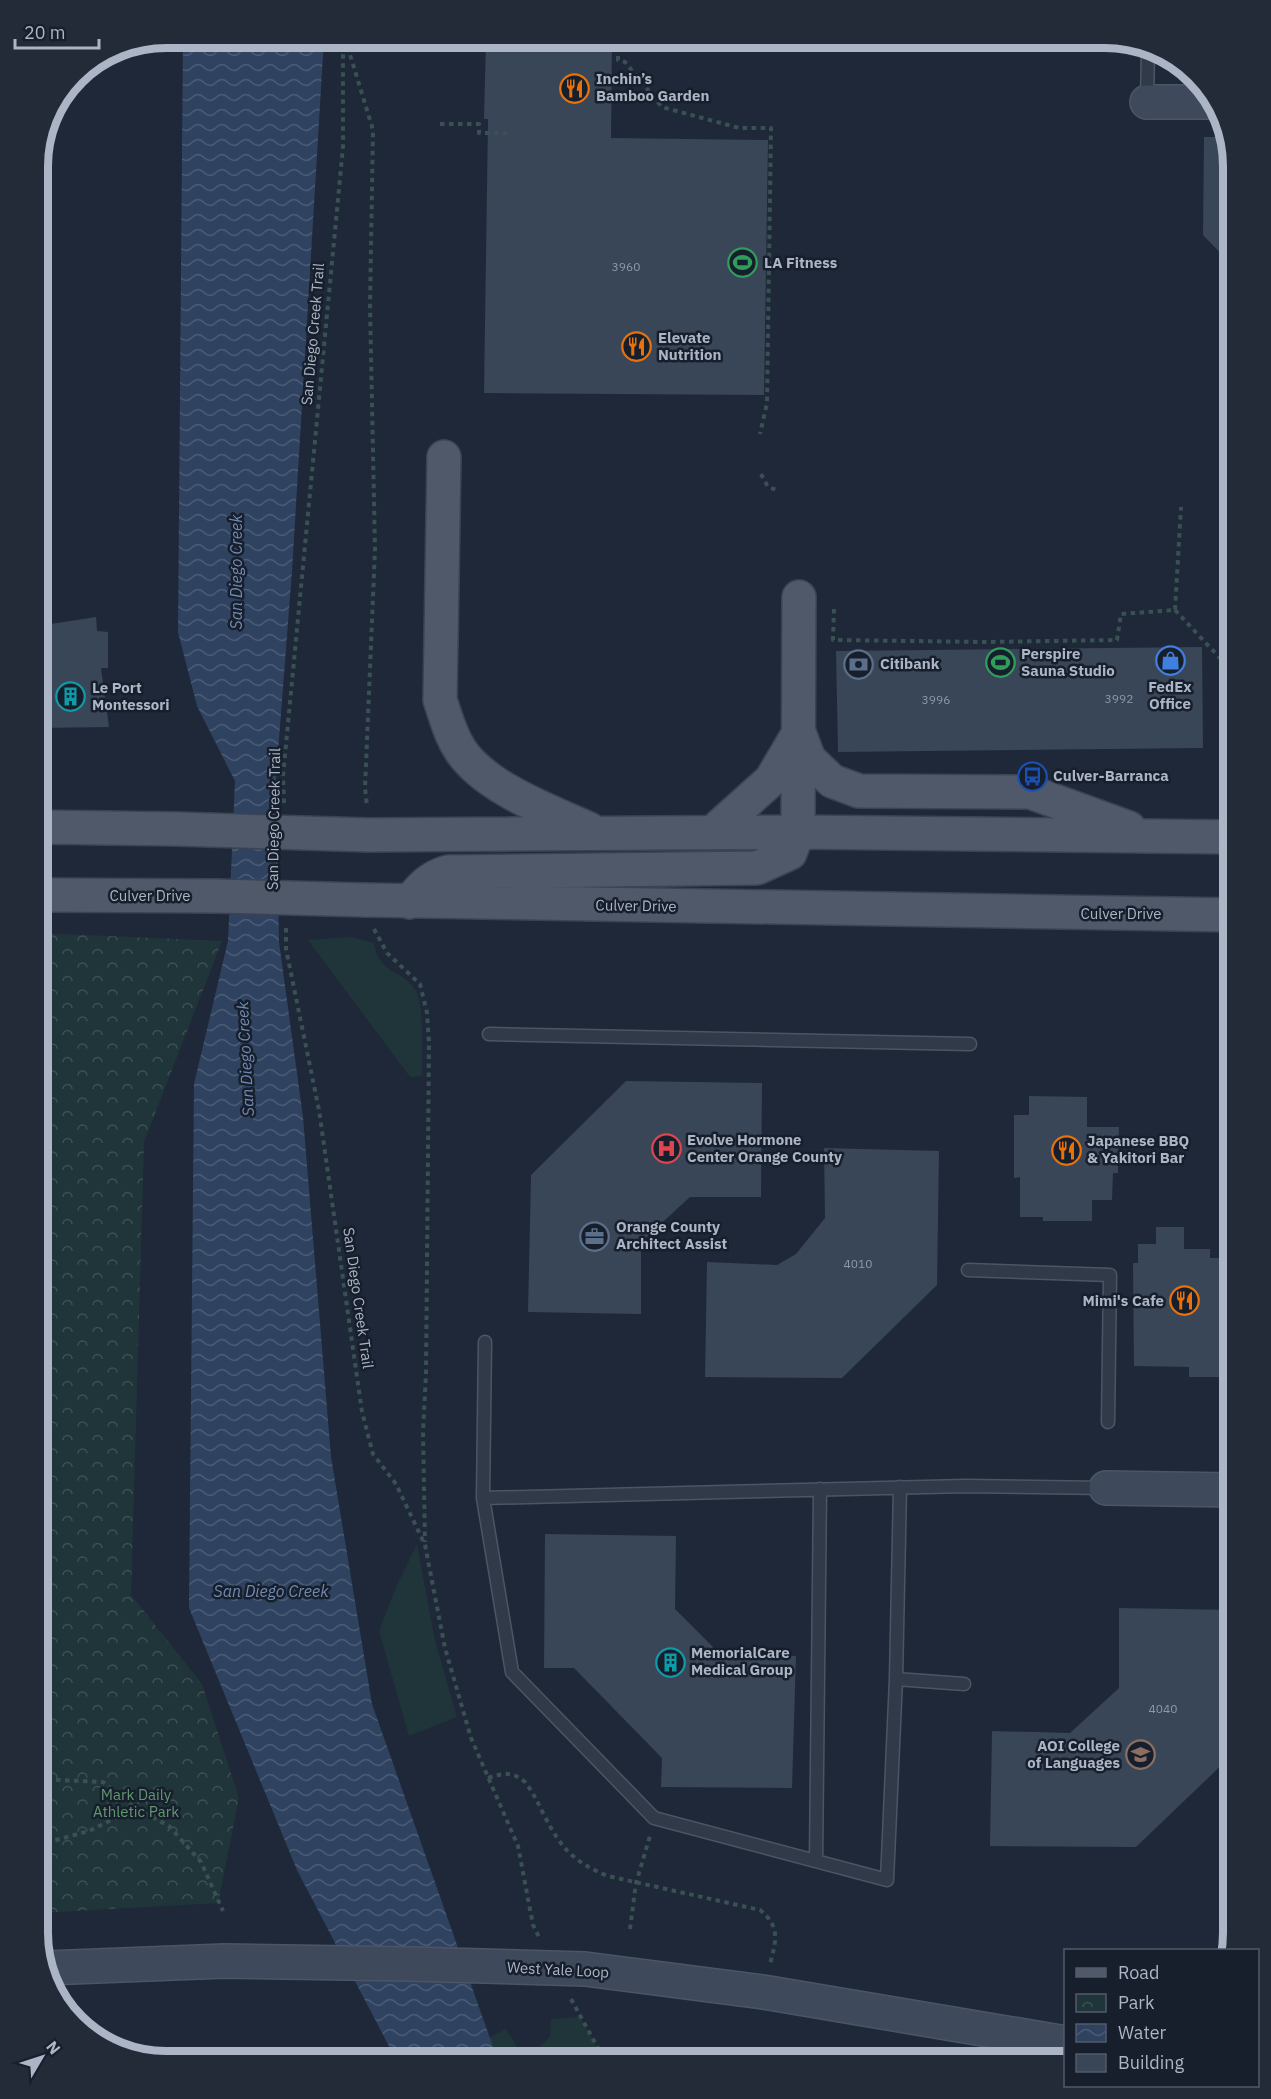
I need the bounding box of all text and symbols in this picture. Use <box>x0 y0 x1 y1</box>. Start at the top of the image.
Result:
scale bar <box>15 12 99 50</box>
text: 20 m <box>24 21 66 44</box>
place label: Inchin’s Bamboo Garden <box>596 69 709 105</box>
restaurant icon: Inchin’s Bamboo Garden <box>559 72 591 104</box>
sports icon: LA Fitness <box>727 247 759 279</box>
place label: LA Fitness <box>764 253 838 272</box>
house number: 3960 <box>612 259 640 274</box>
street label: San Diego Creek Trail <box>297 262 328 406</box>
place label: Elevate Nutrition <box>658 328 721 364</box>
restaurant icon: Elevate Nutrition <box>621 331 653 363</box>
water label: San Diego Creek <box>226 514 246 629</box>
place label: Perspire Sauna Studio <box>1021 644 1115 680</box>
shop icon: FedEx Office <box>1154 644 1186 676</box>
sports icon: Perspire Sauna Studio <box>984 647 1016 679</box>
bank icon: Citibank <box>843 648 875 680</box>
place label: Citibank <box>880 654 940 673</box>
place label: FedEx Office <box>1148 677 1192 713</box>
place label: Le Port Montessori <box>92 678 170 714</box>
building icon: Le Port Montessori <box>55 681 87 713</box>
house number: 3992 <box>1105 691 1133 706</box>
house number: 3996 <box>922 692 950 707</box>
street label: San Diego Creek Trail <box>263 748 284 890</box>
bus stop icon: Culver-Barranca <box>1016 760 1048 792</box>
place label: Culver-Barranca <box>1053 766 1169 785</box>
street label: Culver Drive <box>109 886 191 905</box>
street label: Culver Drive <box>595 895 677 916</box>
street label: Culver Drive <box>1080 904 1162 923</box>
water label: San Diego Creek <box>232 1000 258 1117</box>
place label: Evolve Hormone Center Orange County <box>687 1130 842 1166</box>
place label: Japanese BBQ & Yakitori Bar <box>1087 1131 1189 1167</box>
hospital icon: Evolve Hormone Center Orange County <box>650 1133 682 1165</box>
restaurant icon: Japanese BBQ & Yakitori Bar <box>1050 1134 1082 1166</box>
place label: Orange County Architect Assist <box>616 1217 727 1253</box>
office icon: Orange County Architect Assist <box>579 1220 611 1252</box>
street label: San Diego Creek Trail <box>339 1226 378 1370</box>
house number: 4010 <box>844 1256 872 1271</box>
restaurant icon: Mimi's Cafe <box>1169 1285 1201 1317</box>
place label: Mimi's Cafe <box>1083 1291 1164 1310</box>
water label: San Diego Creek <box>214 1581 329 1601</box>
place label: MemorialCare Medical Group <box>691 1643 793 1679</box>
building icon: MemorialCare Medical Group <box>654 1646 686 1678</box>
house number: 4040 <box>1149 1701 1177 1716</box>
place label: AOI College of Languages <box>1027 1736 1120 1772</box>
school or university icon: AOI College of Languages <box>1125 1739 1157 1771</box>
park label: Mark Daily Athletic Park <box>93 1785 179 1821</box>
legend <box>1064 1949 1259 2087</box>
street label: West Yale Loop <box>506 1957 610 1982</box>
text: Road <box>1118 1961 1159 1984</box>
text: Park <box>1118 1991 1155 2014</box>
text: Water <box>1118 2021 1167 2044</box>
north arrow <box>12 2027 72 2087</box>
text: N <box>42 2037 65 2058</box>
text: Building <box>1118 2051 1185 2074</box>

